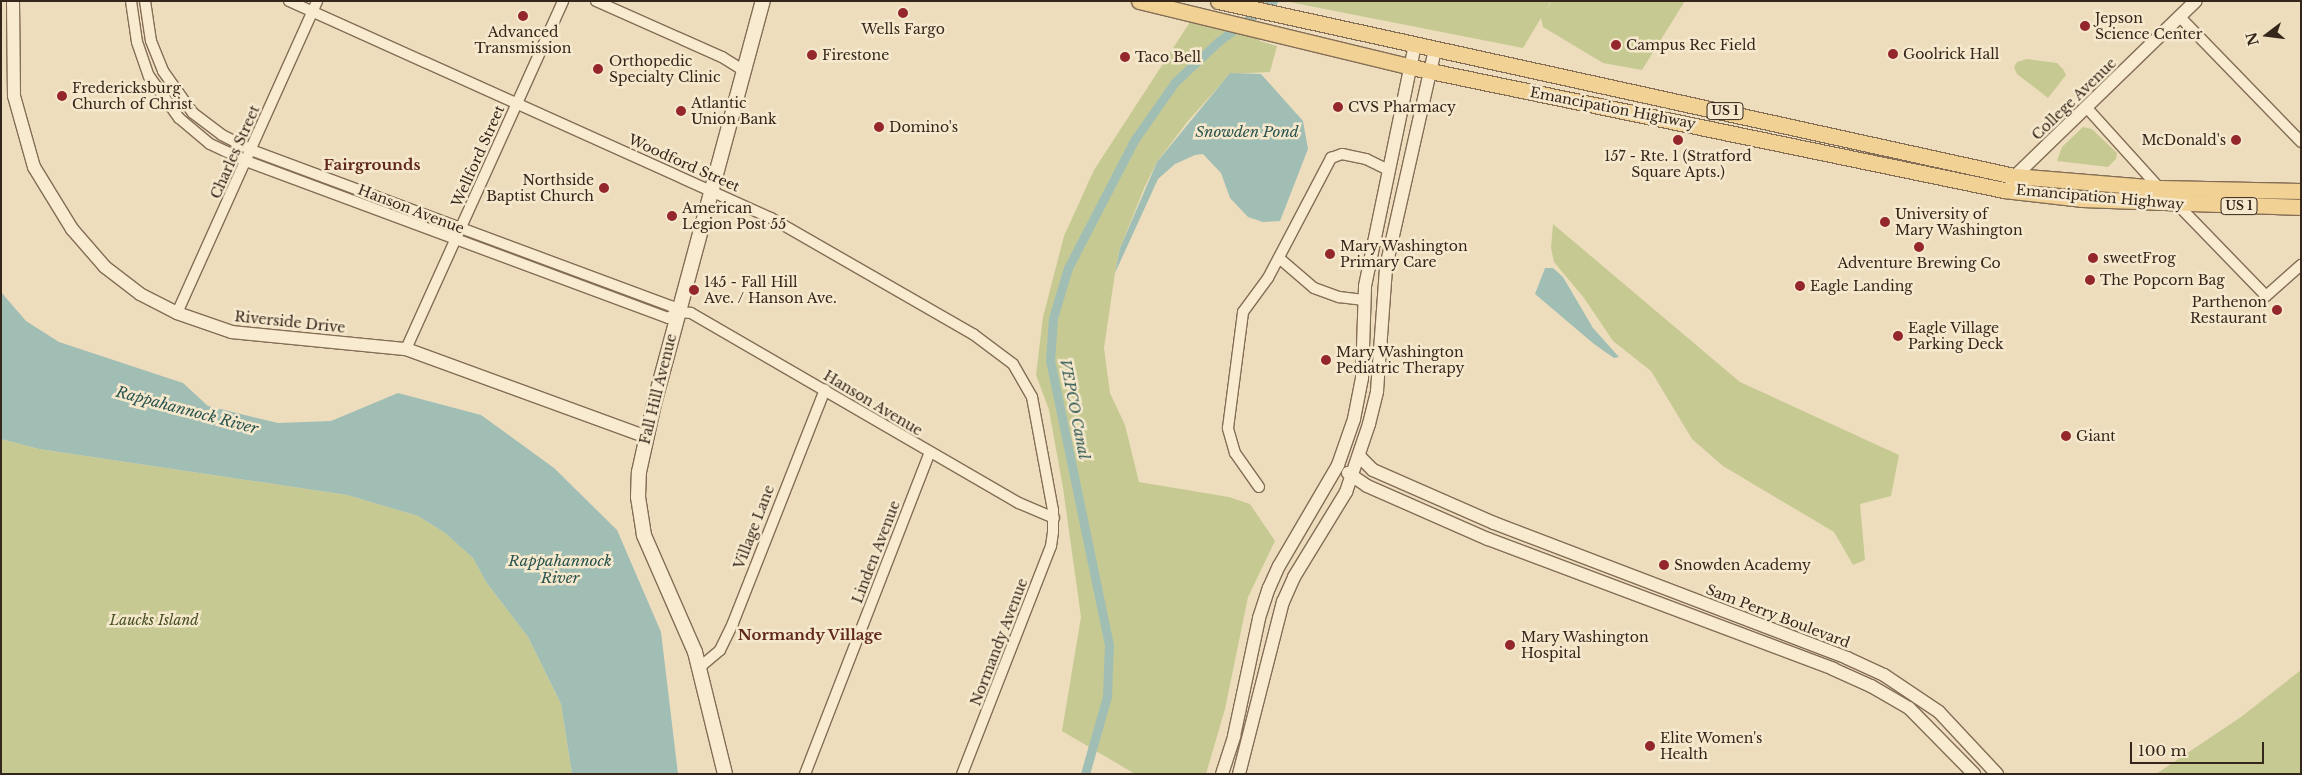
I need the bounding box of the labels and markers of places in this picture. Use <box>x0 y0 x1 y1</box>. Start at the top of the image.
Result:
marker: Wells Fargo <box>897 7 909 19</box>
marker: Advanced Transmission <box>517 10 529 22</box>
place label: Jepson Science Center <box>2095 10 2202 42</box>
marker: Jepson Science Center <box>2079 20 2091 32</box>
place label: Wells Fargo <box>861 21 945 37</box>
place label: Advanced Transmission <box>475 24 571 56</box>
place label: Campus Rec Field <box>1626 37 1756 53</box>
marker: Campus Rec Field <box>1610 39 1622 51</box>
place label: Goolrick Hall <box>1903 46 1999 62</box>
place label: Firestone <box>822 47 889 63</box>
marker: Goolrick Hall <box>1887 48 1899 60</box>
marker: Firestone <box>806 49 818 61</box>
place label: Taco Bell <box>1135 49 1201 65</box>
marker: Taco Bell <box>1119 51 1131 63</box>
place label: Orthopedic Specialty Clinic <box>609 53 721 85</box>
marker: Orthopedic Specialty Clinic <box>591 62 605 76</box>
place label: Fredericksburg Church of Christ <box>72 80 193 112</box>
marker: Fredericksburg Church of Christ <box>56 90 68 102</box>
place label: Atlantic Union Bank <box>691 95 777 128</box>
place label: CVS Pharmacy <box>1348 99 1456 115</box>
marker: CVS Pharmacy <box>1332 101 1344 113</box>
marker: Atlantic Union Bank <box>675 105 687 117</box>
place label: Domino's <box>889 119 958 135</box>
marker: Domino's <box>873 121 885 133</box>
place label: McDonald's <box>2141 132 2226 148</box>
marker: 157 - Rte. 1 (Stratford Square Apts.) <box>1672 134 1684 146</box>
marker: McDonald's <box>2230 134 2242 146</box>
place label: 157 - Rte. 1 (Stratford Square Apts.) <box>1604 148 1752 180</box>
place label: Northside Baptist Church <box>486 172 594 204</box>
marker: Northside Baptist Church <box>598 182 610 194</box>
place label: American Legion Post 55 <box>682 200 786 232</box>
place label: University of Mary Washington <box>1895 206 2024 238</box>
marker: American Legion Post 55 <box>666 210 678 222</box>
marker: University of Mary Washington <box>1879 216 1891 228</box>
place label: Mary Washington Primary Care <box>1340 238 1469 270</box>
marker: Adventure Brewing Co <box>1913 241 1925 253</box>
marker: Mary Washington Primary Care <box>1324 248 1336 260</box>
place label: sweetFrog <box>2103 250 2176 266</box>
marker: sweetFrog <box>2087 252 2099 264</box>
place label: Adventure Brewing Co <box>1837 255 2001 271</box>
place label: The Popcorn Bag <box>2100 272 2225 288</box>
place label: 145 - Fall Hill Ave. / Hanson Ave. <box>704 274 838 306</box>
marker: The Popcorn Bag <box>2084 274 2096 286</box>
place label: Eagle Landing <box>1810 278 1913 294</box>
marker: Eagle Landing <box>1794 280 1806 292</box>
marker: 145 - Fall Hill Ave. / Hanson Ave. <box>688 284 700 296</box>
place label: Parthenon Restaurant <box>2190 294 2267 326</box>
marker: Parthenon Restaurant <box>2271 304 2283 316</box>
place label: Eagle Village Parking Deck <box>1908 320 2004 352</box>
marker: Eagle Village Parking Deck <box>1892 330 1904 342</box>
place label: Mary Washington Pediatric Therapy <box>1336 344 1465 377</box>
marker: Mary Washington Pediatric Therapy <box>1320 354 1332 366</box>
place label: Giant <box>2076 428 2116 444</box>
marker: Giant <box>2060 430 2072 442</box>
place label: Snowden Academy <box>1674 557 1811 573</box>
marker: Snowden Academy <box>1658 559 1670 571</box>
place label: Mary Washington Hospital <box>1521 629 1650 662</box>
marker: Mary Washington Hospital <box>1503 638 1517 652</box>
place label: Elite Women's Health <box>1660 730 1763 762</box>
marker: Elite Women's Health <box>1644 740 1656 752</box>

